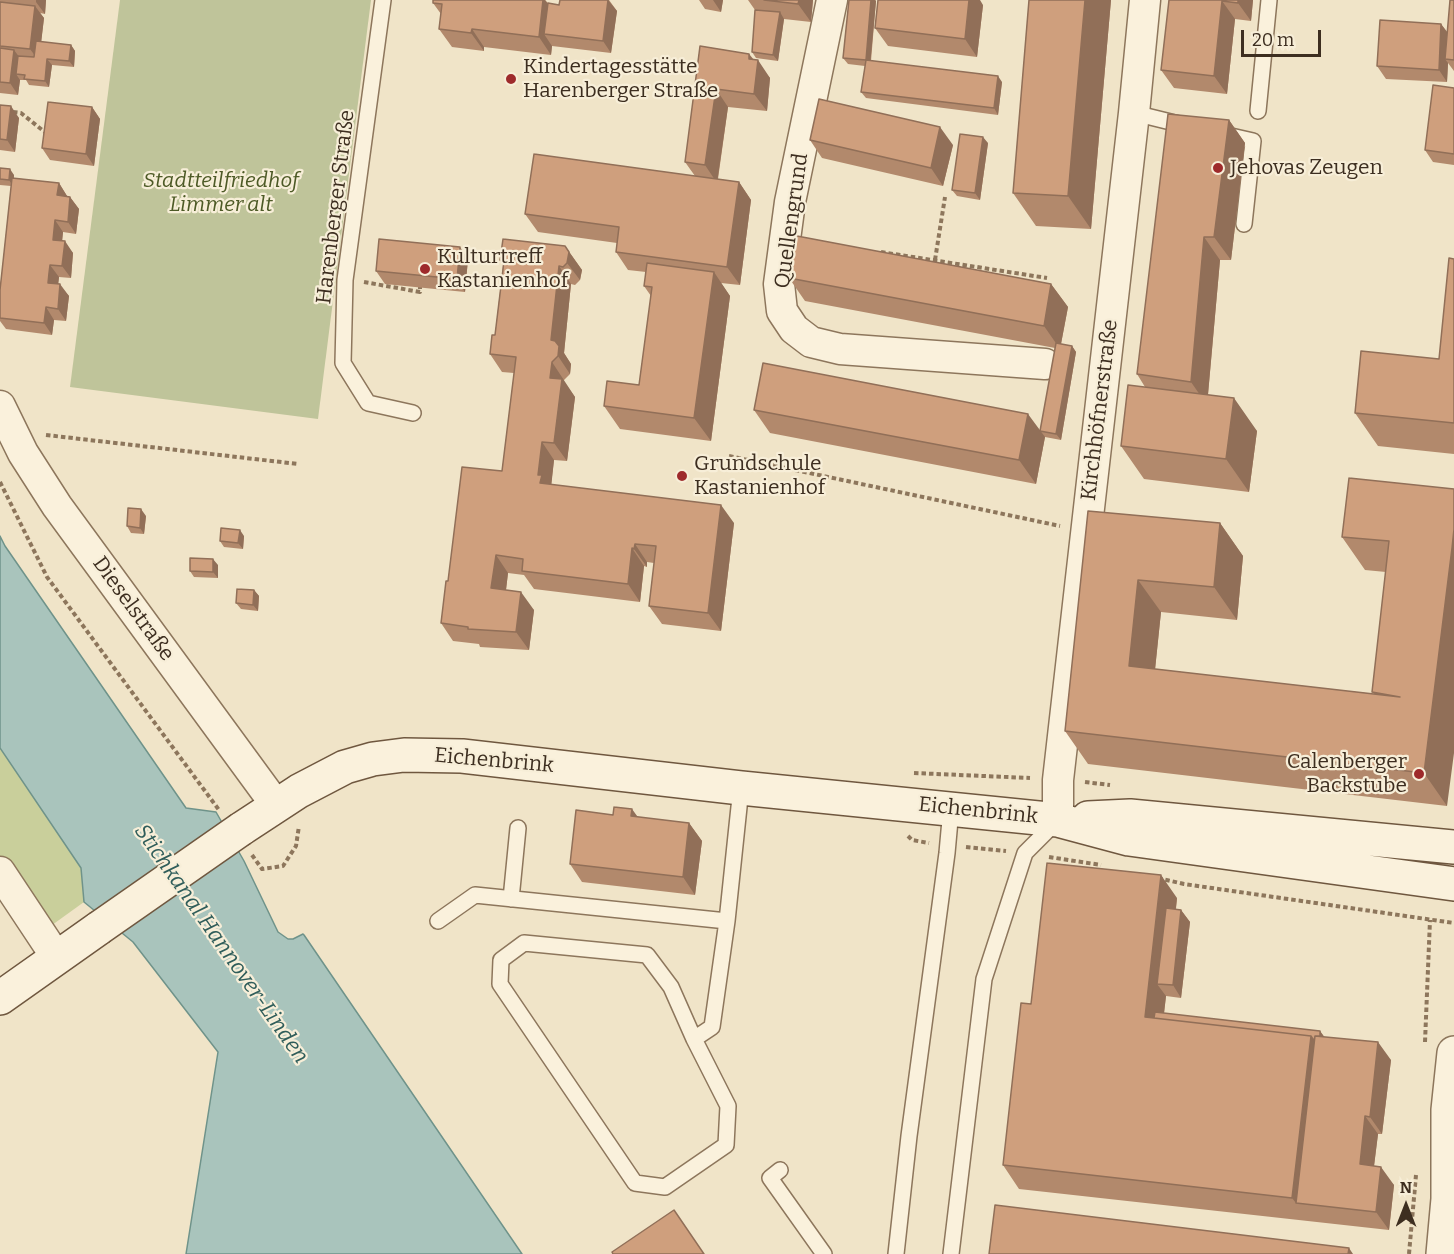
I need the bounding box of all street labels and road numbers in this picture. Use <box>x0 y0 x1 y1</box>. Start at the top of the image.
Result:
street label: Harenberger Straße <box>312 109 360 305</box>
street label: Quellengrund <box>770 152 814 290</box>
street label: Kirchhöfnerstraße <box>1076 318 1124 502</box>
street label: Dieselstraße <box>87 552 179 666</box>
street label: Eichenbrink <box>433 743 555 779</box>
street label: Eichenbrink <box>917 792 1039 830</box>

